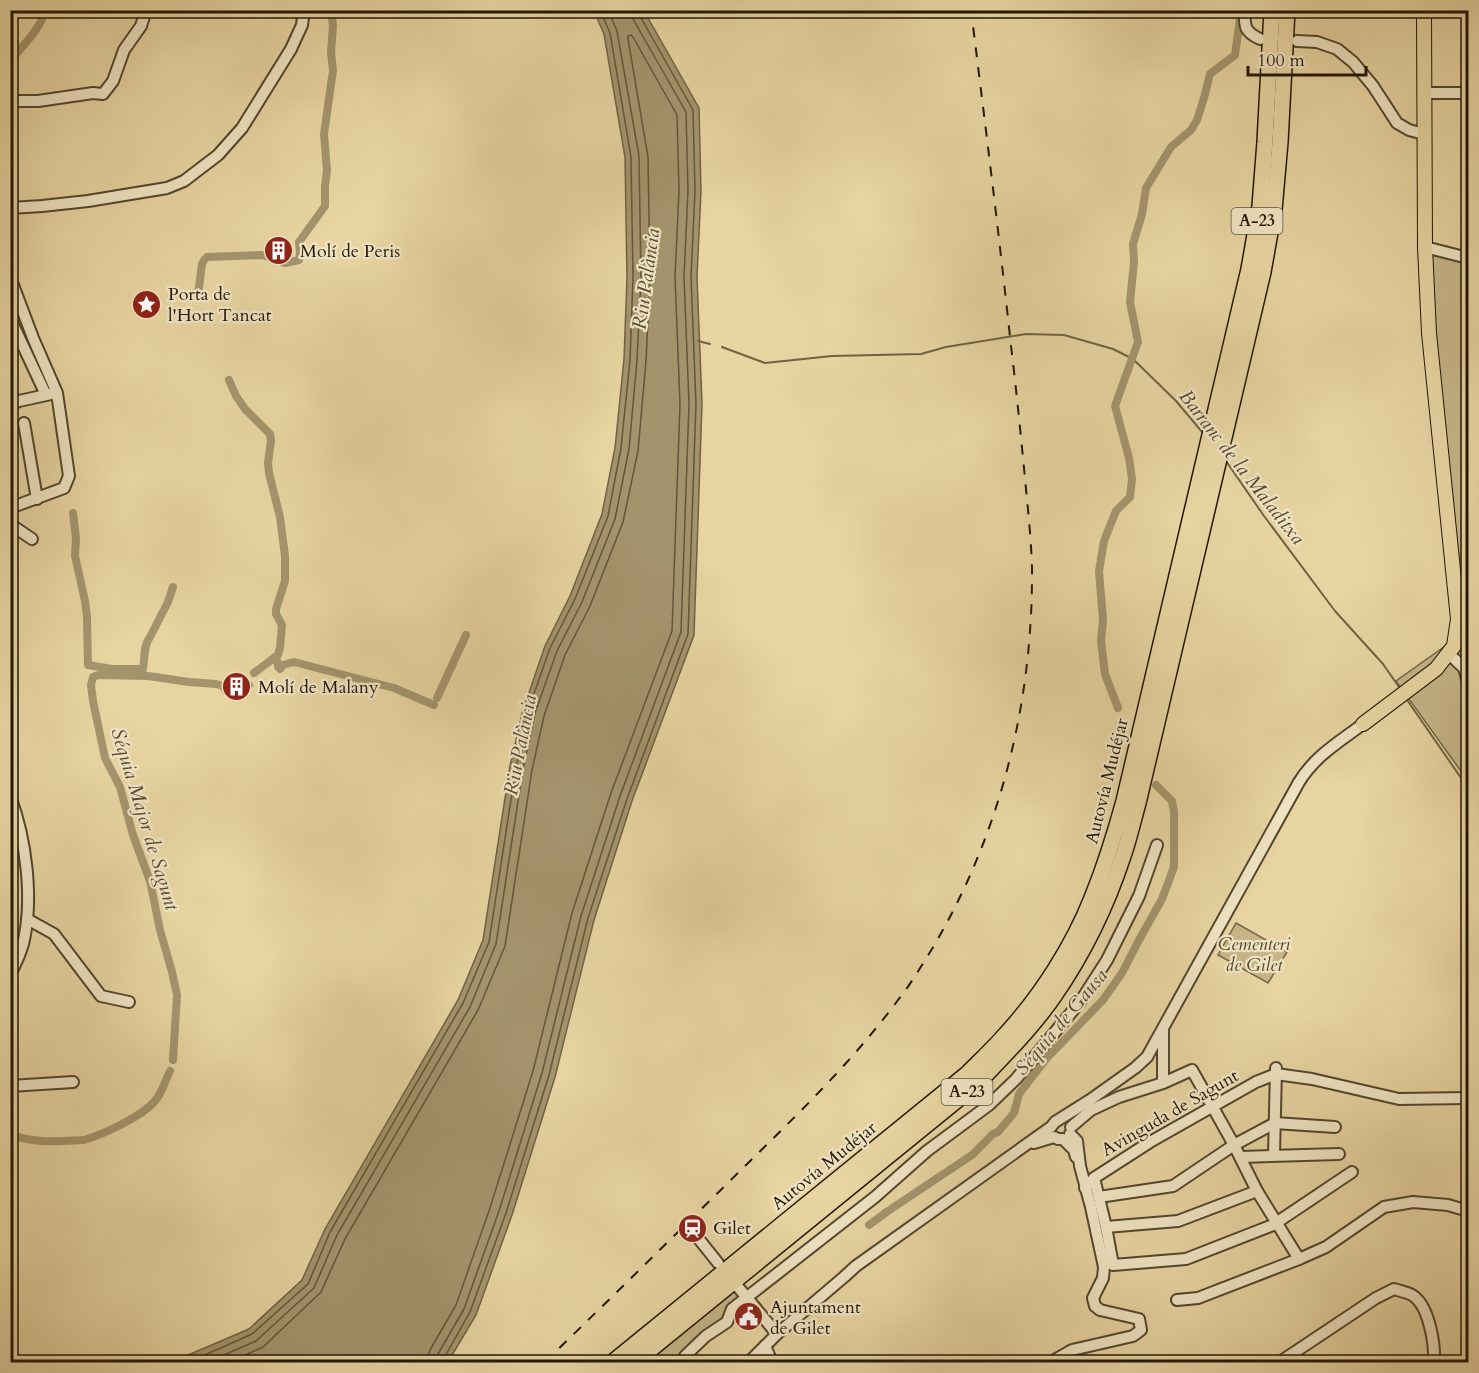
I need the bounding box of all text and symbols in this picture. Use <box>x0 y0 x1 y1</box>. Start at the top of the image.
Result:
scale bar <box>1248 39 1366 77</box>
text: 100 m <box>1257 48 1305 73</box>
road number: A-23 <box>1232 208 1282 234</box>
water label: Riu Palància <box>626 227 666 331</box>
building icon: Molí de Peris <box>263 235 295 267</box>
place label: Molí de Peris <box>300 239 400 264</box>
place label: Porta de l'Hort Tancat <box>168 282 272 328</box>
place icon: Porta de l'Hort Tancat <box>131 288 163 320</box>
water label: Barranc de la Maladitxa <box>1173 384 1311 550</box>
building icon: Molí de Malany <box>221 671 253 703</box>
place label: Molí de Malany <box>258 675 379 700</box>
water label: Riu Palància <box>497 692 543 798</box>
street label: Autovía Mudéjar <box>1079 715 1135 847</box>
water label: Séquia Major de Sagunt <box>104 725 186 915</box>
park label: Cementeri de Gilet <box>1218 932 1291 978</box>
water label: Séquia de Gausa <box>1008 963 1114 1081</box>
street label: Avinguda de Sagunt <box>1097 1063 1243 1162</box>
road number: A-23 <box>942 1079 992 1105</box>
street label: Autovía Mudéjar <box>766 1115 882 1216</box>
station icon: Gilet <box>676 1212 708 1244</box>
place label: Gilet <box>713 1216 751 1241</box>
place label: Ajuntament de Gilet <box>770 1295 861 1341</box>
public building icon: Ajuntament de Gilet <box>733 1301 765 1333</box>

